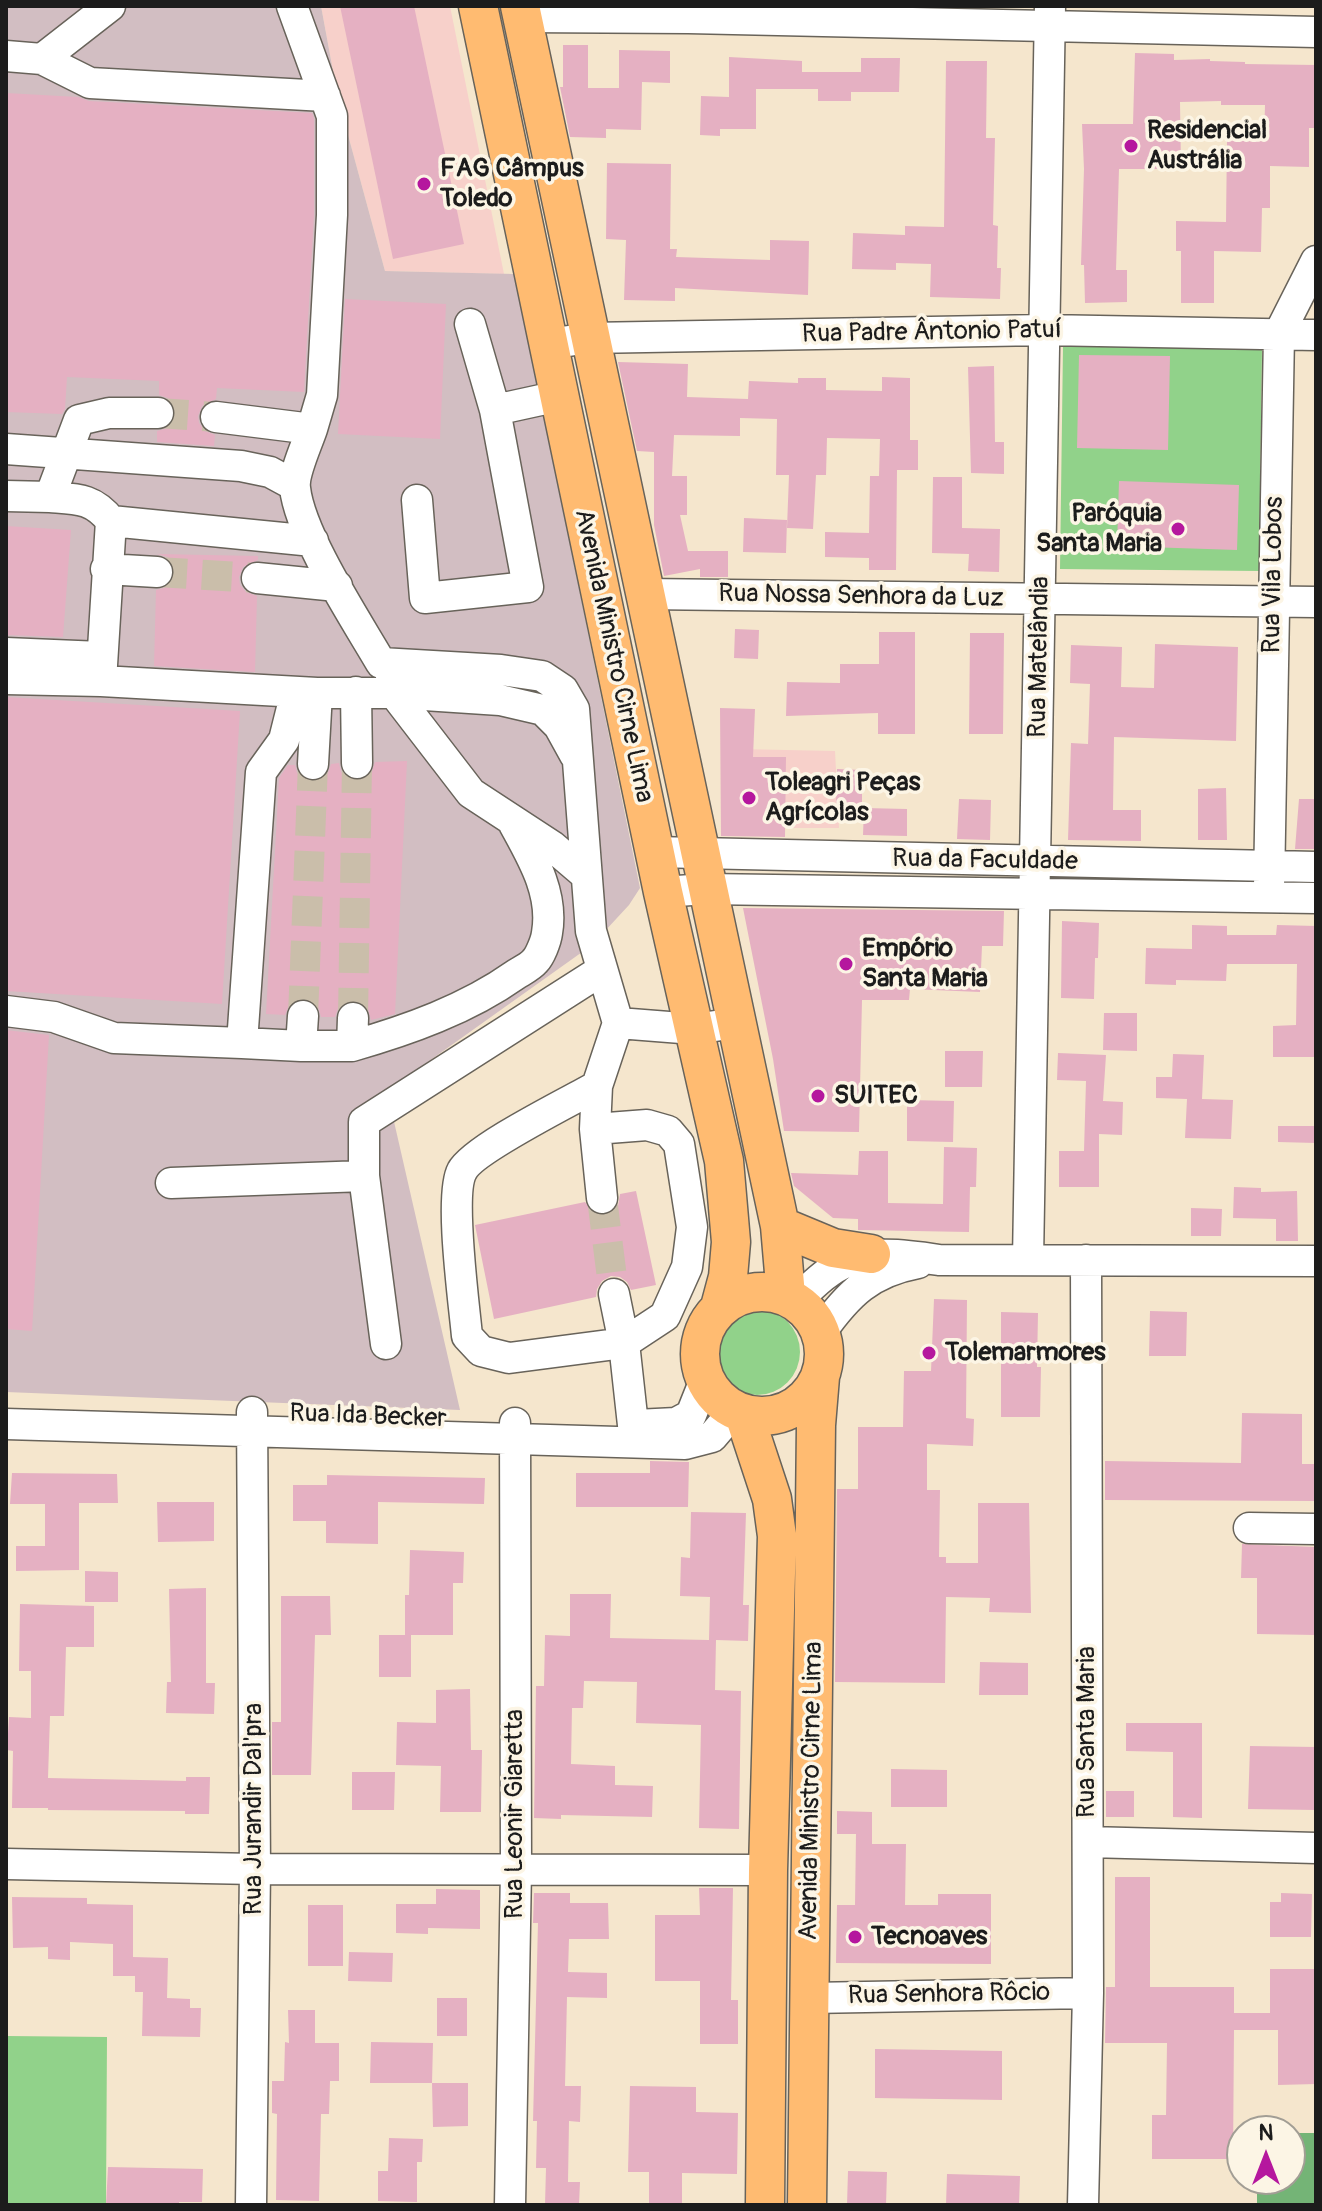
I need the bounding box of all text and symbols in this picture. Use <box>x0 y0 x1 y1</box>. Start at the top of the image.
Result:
place label: Residencial Austrália <box>1147 115 1267 176</box>
marker: Residencial Austrália <box>1122 137 1140 155</box>
place label: FAG Câmpus Toledo <box>440 153 584 214</box>
marker: FAG Câmpus Toledo <box>415 175 433 193</box>
street label: Rua Padre Ântonio Patuí <box>802 315 1062 351</box>
street label: Rua Vila Lobos <box>1257 496 1291 654</box>
place label: Paróquia Santa Maria <box>1036 498 1162 560</box>
street label: Avenida Ministro Cirne Lima <box>567 507 659 805</box>
marker: Paróquia Santa Maria <box>1169 520 1187 538</box>
street label: Rua Matelândia <box>1023 576 1057 738</box>
street label: Rua Nossa Senhora da Luz <box>718 579 1004 615</box>
place label: Toleagri Peças Agrícolas <box>765 767 920 828</box>
marker: Toleagri Peças Agrícolas <box>740 789 758 807</box>
street label: Rua da Faculdade <box>892 844 1078 878</box>
place label: Empório Santa Maria <box>862 933 988 994</box>
marker: Empório Santa Maria <box>837 955 855 973</box>
place label: SUITEC <box>834 1080 918 1112</box>
marker: SUITEC <box>809 1087 827 1105</box>
place label: Tolemarmores <box>945 1337 1106 1369</box>
marker: Tolemarmores <box>920 1344 938 1362</box>
street label: Rua Ida Becker <box>289 1399 447 1435</box>
street label: Avenida Ministro Cirne Lima <box>794 1641 830 1941</box>
street label: Rua Santa Maria <box>1071 1646 1103 1818</box>
street label: Rua Jurandir Dal'pra <box>238 1703 270 1915</box>
street label: Rua Leonir Giaretta <box>499 1709 531 1919</box>
place label: Tecnoaves <box>871 1921 987 1953</box>
marker: Tecnoaves <box>846 1928 864 1946</box>
street label: Rua Senhora Rôcio <box>848 1978 1050 2012</box>
north arrow <box>1226 2115 1306 2195</box>
text: N <box>1259 2119 1273 2147</box>

